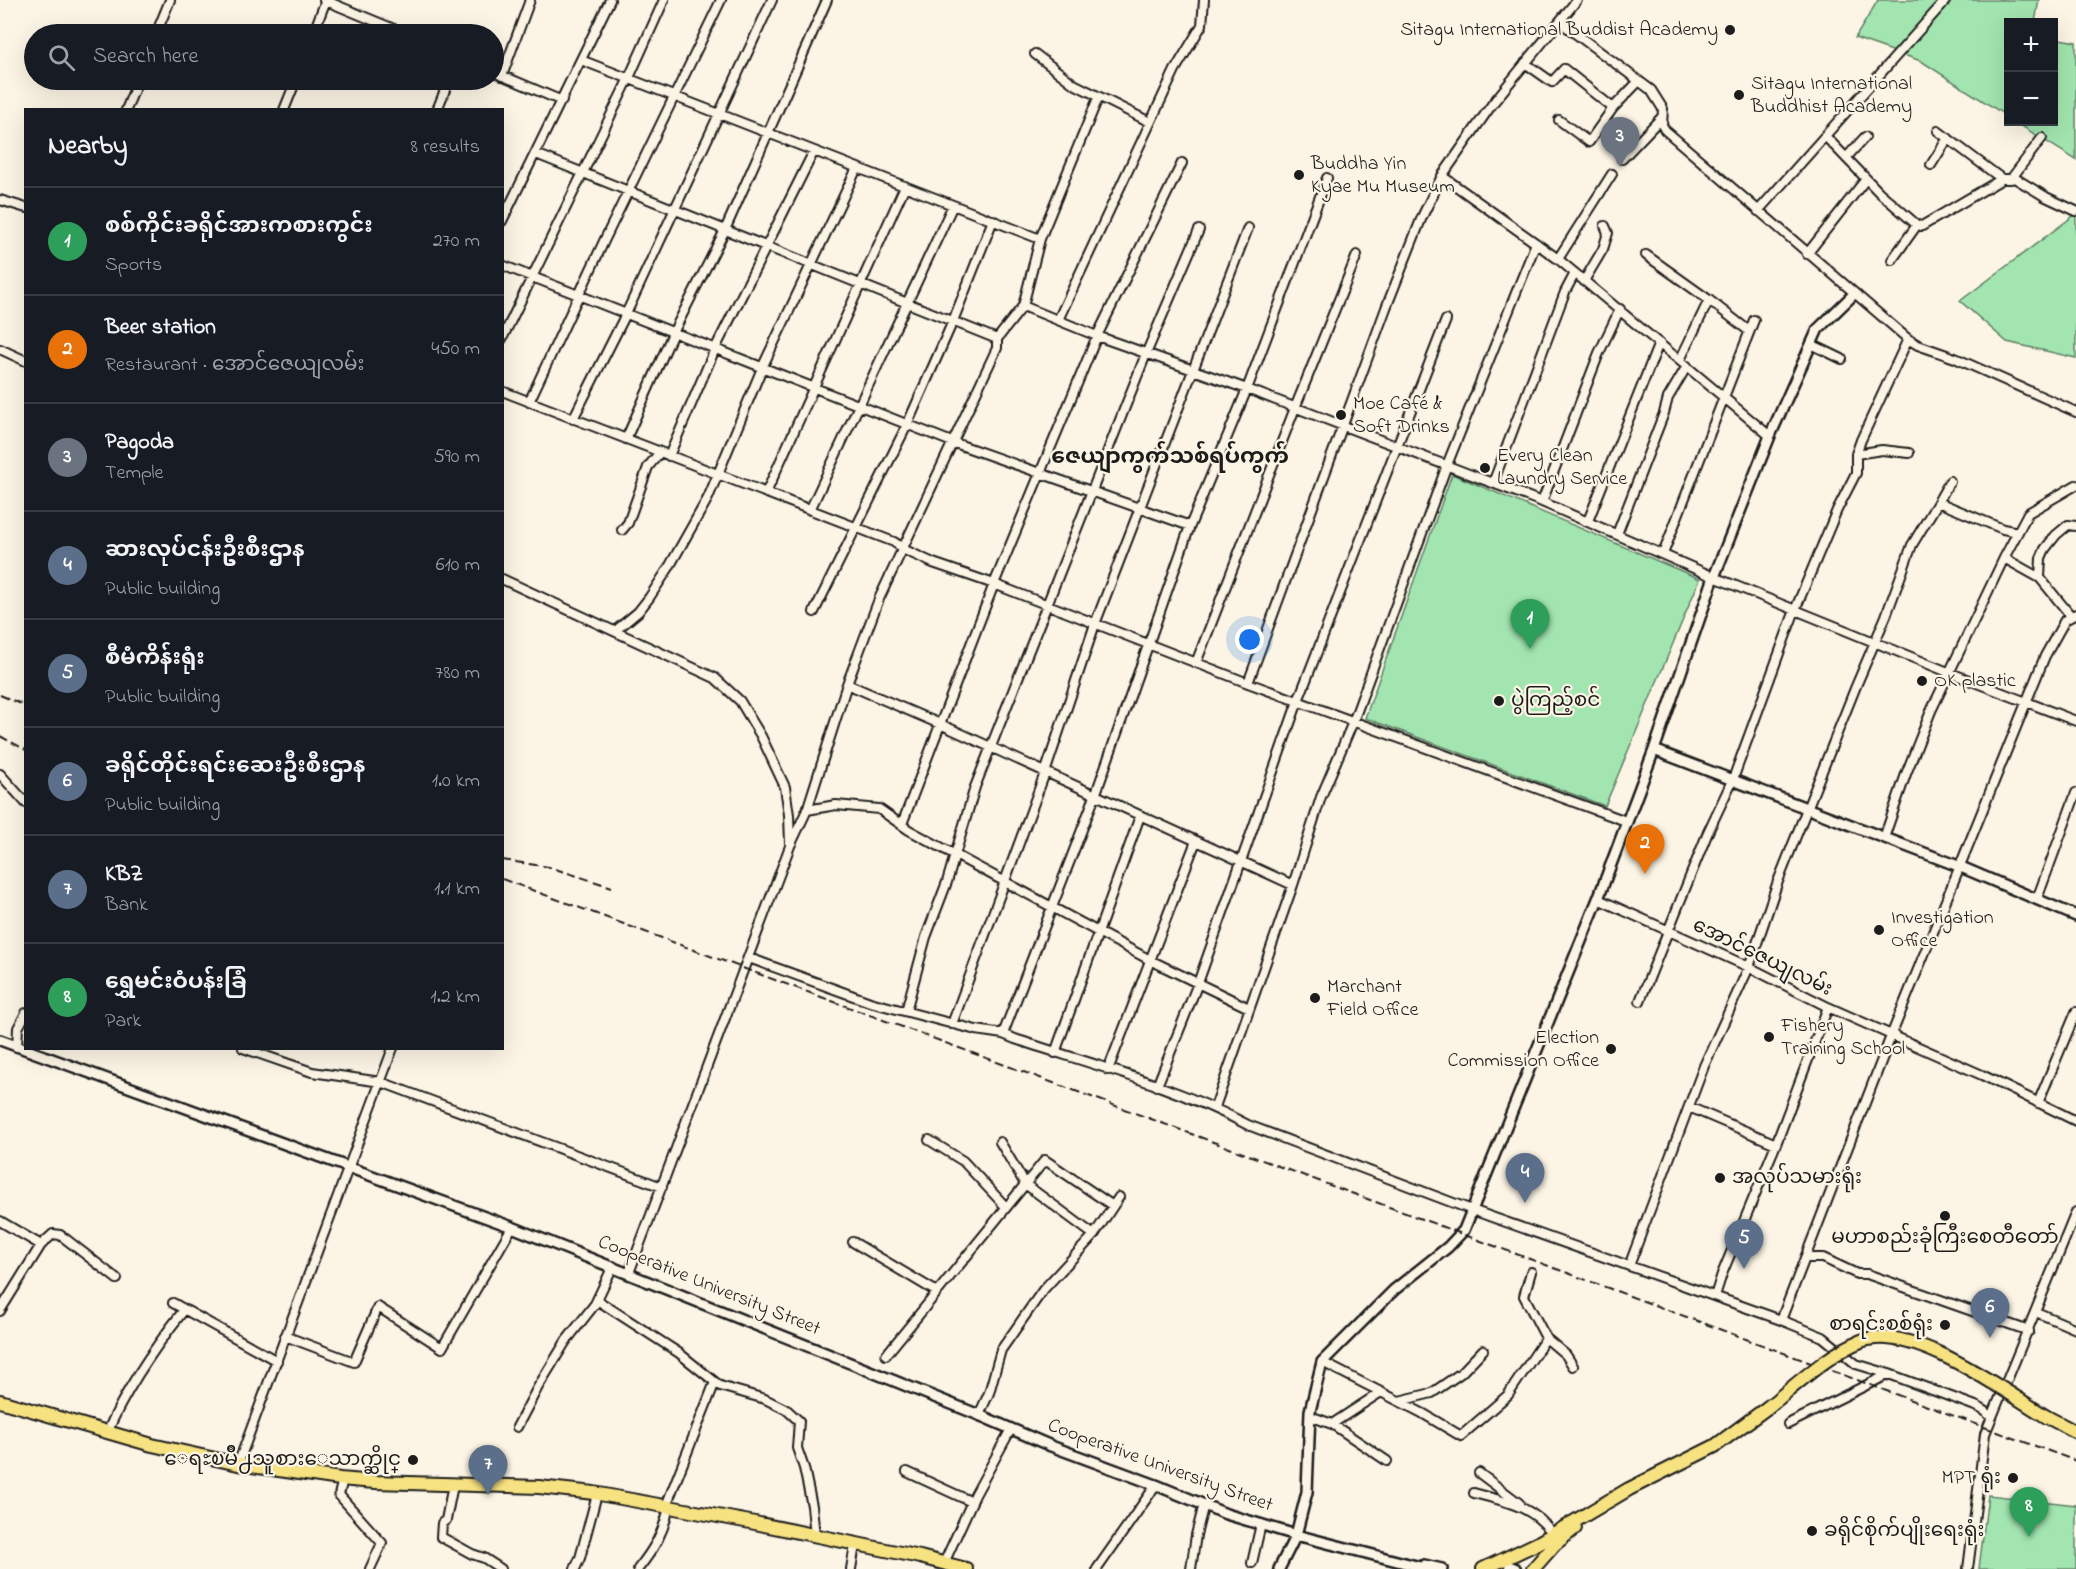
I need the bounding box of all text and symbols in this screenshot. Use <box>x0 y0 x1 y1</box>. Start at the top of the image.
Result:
place label: Sitagu International Buddist Academy <box>1400 16 1718 46</box>
map controls <box>2004 18 2058 126</box>
button: + <box>2004 18 2058 72</box>
marker: Sitagu International Buddist Academy <box>1723 23 1737 37</box>
search box <box>24 24 504 90</box>
icon: search <box>45 41 78 74</box>
text: Search here <box>93 41 198 73</box>
place label: Sitagu International Buddhist Academy <box>1750 70 1912 122</box>
button: − <box>2004 72 2058 126</box>
marker: Sitagu International Buddhist Academy <box>1732 88 1746 102</box>
pin: 3 <box>1600 118 1640 167</box>
text: Nearby <box>48 128 127 166</box>
text: 8 results <box>411 133 480 162</box>
place label: Buddha Yin Kyae Mu Museum <box>1310 150 1455 202</box>
marker: Buddha Yin Kyae Mu Museum <box>1292 168 1306 182</box>
text: စစ်ကိုင်းခရိုင်အားကစားကွင်း <box>105 211 373 243</box>
text: 1 <box>64 227 71 256</box>
text: 270 m <box>433 227 480 256</box>
text: Sports <box>105 251 162 280</box>
text: Beer station <box>105 312 216 344</box>
text: 2 <box>63 335 72 364</box>
text: 450 m <box>431 335 480 364</box>
text: Restaurant · အောင်ဇေယျလမ်း <box>105 351 364 380</box>
place label: Moe Café & Soft Drinks <box>1353 390 1450 442</box>
marker: Moe Café & Soft Drinks <box>1334 408 1348 422</box>
text: Pagoda <box>105 427 174 459</box>
district label: ဇေယျာကွက်သစ်ရပ်ကွက် <box>1051 440 1289 474</box>
place label: Every Clean Laundry Service <box>1497 442 1627 494</box>
text: 3 <box>63 443 72 472</box>
text: 590 m <box>433 443 480 472</box>
text: Temple <box>105 459 164 488</box>
marker: Every Clean Laundry Service <box>1478 461 1492 475</box>
text: ဆားလုပ်ငန်းဦးစီးဌာန <box>105 535 305 567</box>
text: 4 <box>63 551 72 580</box>
text: 610 m <box>436 551 480 580</box>
text: Public building <box>105 575 220 604</box>
pin: 1 <box>1510 600 1550 649</box>
your location <box>1235 625 1264 654</box>
text: စီမံကိန်းရုံး‌ <box>105 643 205 675</box>
text: 5 <box>62 659 73 688</box>
text: 780 m <box>435 659 480 688</box>
place label: OK plastic <box>1934 667 2016 696</box>
marker: OK plastic <box>1915 674 1929 688</box>
text: Public building <box>105 683 220 712</box>
place label: ပွဲကြည့်စင် <box>1511 685 1600 716</box>
marker: ပွဲကြည့်စင် <box>1492 694 1506 708</box>
text: ခရိုင်တိုင်းရင်းဆေးဦးစီးဌာန <box>105 751 365 783</box>
text: 6 <box>63 767 72 796</box>
text: 1.0 km <box>432 767 480 796</box>
text: Public building <box>105 791 220 820</box>
pin: 2 <box>1626 824 1664 874</box>
text: KBZ <box>105 859 143 891</box>
text: 7 <box>63 875 72 904</box>
text: 1.1 km <box>434 875 480 904</box>
text: Bank <box>105 891 148 920</box>
place label: Investigation Office <box>1891 904 1994 956</box>
street label: အောင်ဇေယျလမ်း <box>1687 910 1838 1004</box>
marker: Investigation Office <box>1872 923 1886 937</box>
text: ရွှေမင်းဝံပန်းခြံ <box>105 967 247 999</box>
place label: Marchant Field Office <box>1326 973 1418 1025</box>
text: 8 <box>64 983 71 1012</box>
text: 1.2 km <box>430 983 480 1012</box>
marker: Marchant Field Office <box>1308 991 1322 1005</box>
text: Park <box>105 1007 141 1036</box>
place label: Fishery Training School <box>1780 1012 1905 1065</box>
place label: Election Commission Office <box>1447 1024 1599 1076</box>
marker: Fishery Training School <box>1762 1030 1776 1044</box>
marker: Election Commission Office <box>1604 1042 1618 1056</box>
pin: 4 <box>1506 1154 1544 1203</box>
place label: အလုပ်သမားရုံး <box>1732 1162 1862 1193</box>
marker: အလုပ်သမားရုံး <box>1713 1171 1727 1185</box>
marker: မဟာစည်းခုံကြီးစေတီတော် <box>1938 1209 1952 1223</box>
pin: 5 <box>1724 1220 1764 1269</box>
place label: မဟာစည်းခုံကြီးစေတီတော် <box>1831 1222 2059 1253</box>
street label: Cooperative University Street <box>593 1228 825 1344</box>
pin: 6 <box>1970 1288 2010 1338</box>
place label: စာရင်းစစ်ရုံး <box>1829 1309 1933 1340</box>
marker: စာရင်းစစ်ရုံး <box>1938 1318 1952 1332</box>
street label: Cooperative University Street <box>1043 1412 1277 1520</box>
place label: ေရႊၿမိဳ႕သူစားေသာက္ဆိုင္ <box>164 1444 401 1475</box>
pin: 7 <box>468 1446 508 1495</box>
marker: ေရႊၿမိဳ႕သူစားေသာက္ဆိုင္ <box>406 1453 420 1467</box>
place label: MPT ရုံး <box>1942 1464 2001 1493</box>
marker: MPT ရုံး <box>2006 1471 2020 1485</box>
pin: 8 <box>2010 1488 2048 1537</box>
place label: ခရိုင်စိုက်ပျိုးရေးရုံး <box>1824 1515 1984 1546</box>
marker: ခရိုင်စိုက်ပျိုးရေးရုံး <box>1805 1524 1819 1538</box>

